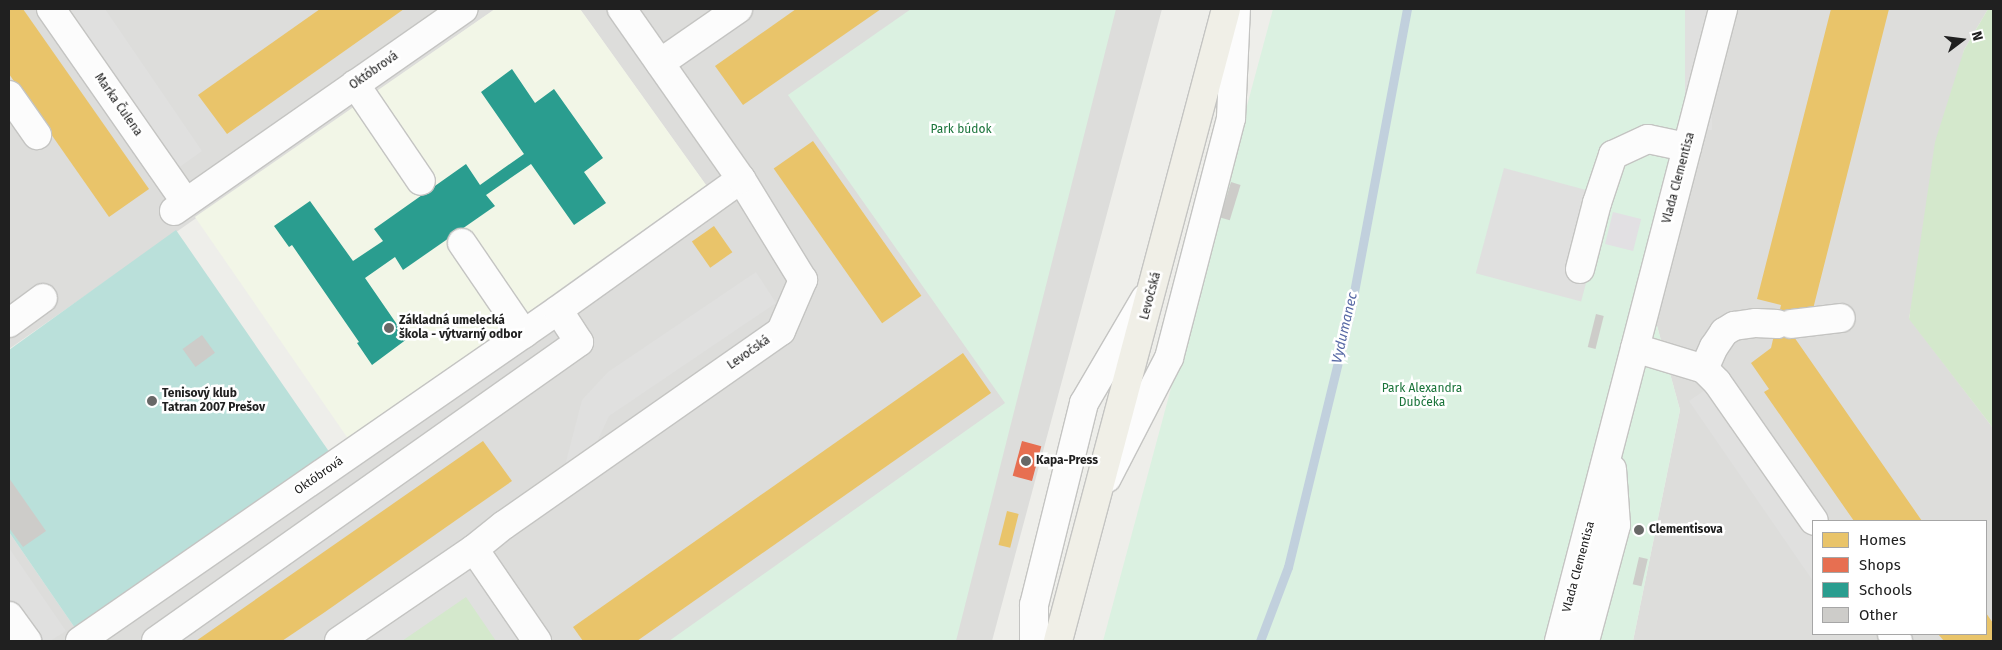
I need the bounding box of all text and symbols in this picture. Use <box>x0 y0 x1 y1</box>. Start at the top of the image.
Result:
north arrow <box>1937 15 1987 65</box>
text: N <box>1968 29 1986 43</box>
street label: Októbrová <box>347 49 401 93</box>
street label: Marka Čulena <box>91 71 145 139</box>
park label: Park búdok <box>930 123 992 137</box>
street label: Vlada Clementisa <box>1660 131 1698 225</box>
street label: Levočská <box>1138 271 1164 321</box>
water label: Vydumanec <box>1329 291 1361 365</box>
place label: Základná umelecká škola - výtvarný odbor <box>399 314 522 342</box>
marker: Základná umelecká škola - výtvarný odbor <box>383 322 395 334</box>
street label: Levočská <box>725 333 773 373</box>
park label: Park Alexandra Dubčeka <box>1382 382 1462 410</box>
place label: Tenisový klub Tatran 2007 Prešov <box>162 387 265 415</box>
marker: Tenisový klub Tatran 2007 Prešov <box>146 395 158 407</box>
street label: Októbrová <box>292 454 346 498</box>
place label: Kapa-Press <box>1036 454 1098 468</box>
marker: Kapa-Press <box>1020 455 1032 467</box>
street label: Vlada Clementisa <box>1560 520 1598 614</box>
legend <box>1812 520 1987 635</box>
place label: Clementisova <box>1649 523 1723 537</box>
marker: Clementisova <box>1633 524 1645 536</box>
text: Homes <box>1859 531 1906 549</box>
text: Shops <box>1859 556 1901 574</box>
text: Schools <box>1859 581 1912 599</box>
text: Other <box>1859 606 1898 624</box>

